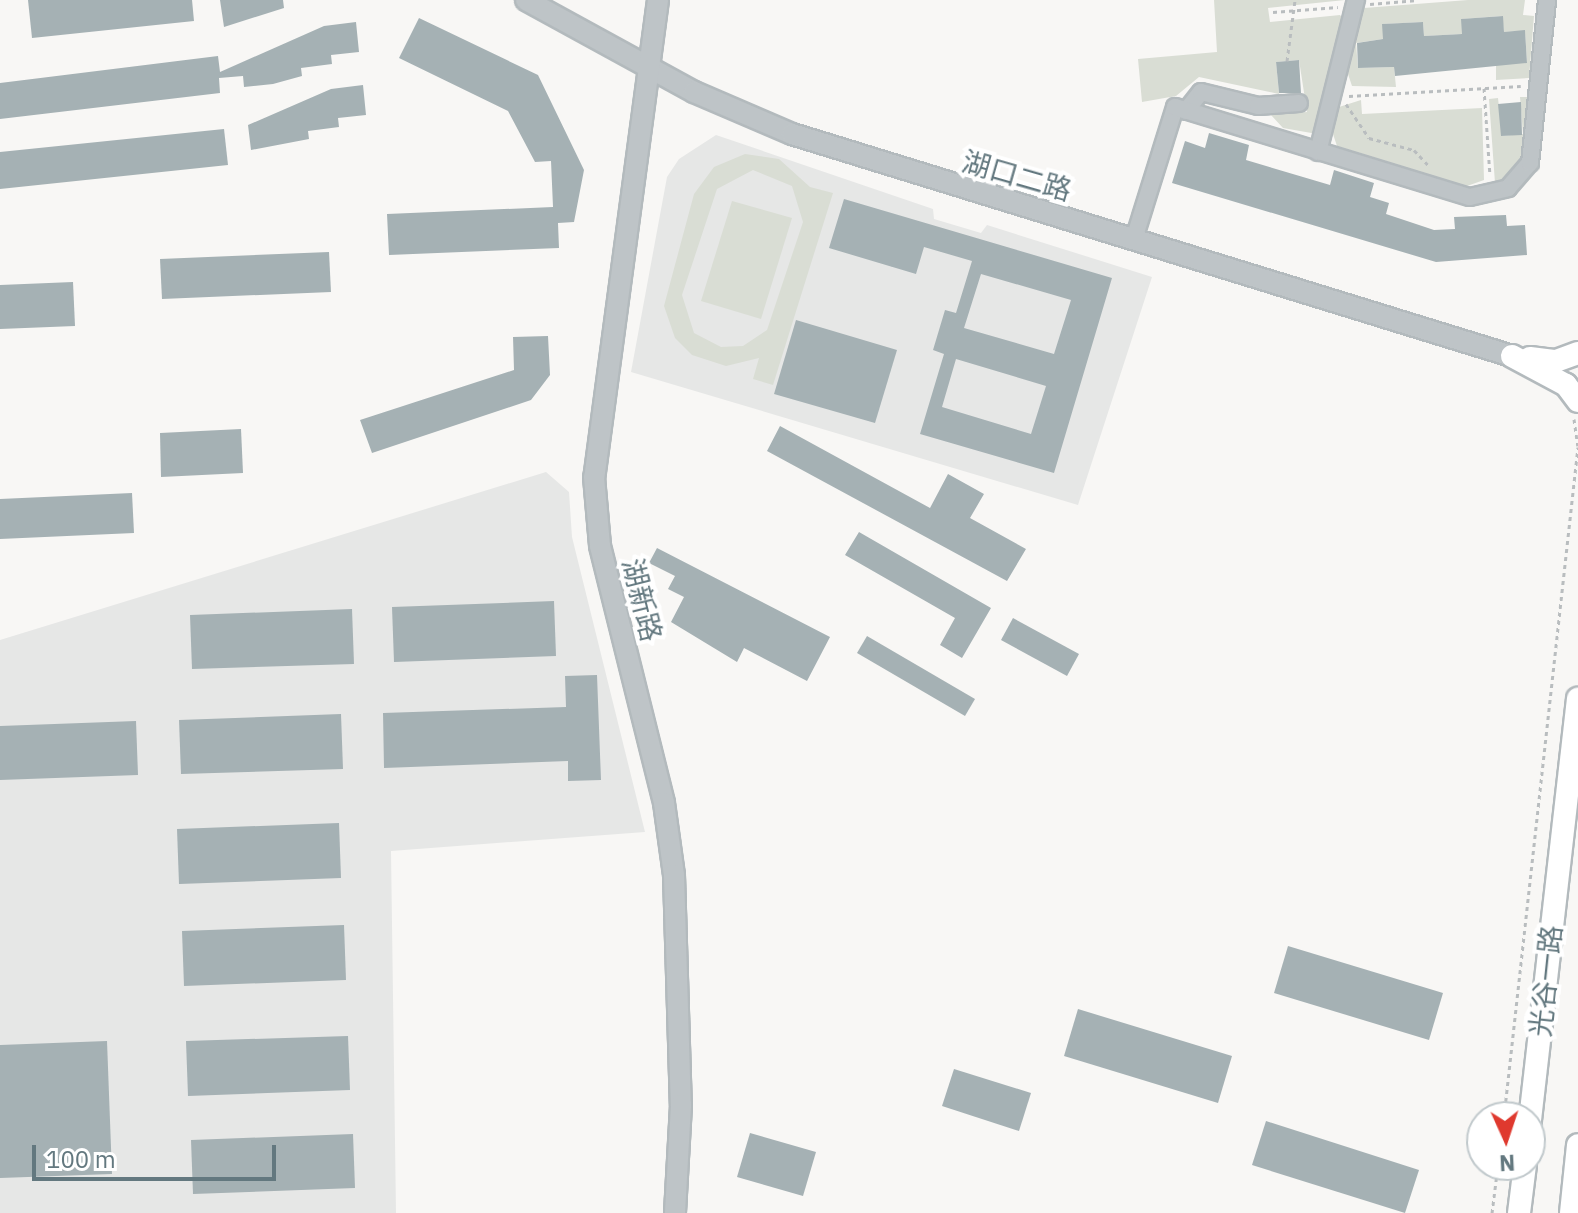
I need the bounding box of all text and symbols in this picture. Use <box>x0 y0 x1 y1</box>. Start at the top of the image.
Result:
street label: 湖口二路 <box>959 144 1075 208</box>
street label: 湖新路 <box>616 555 668 645</box>
street label: 光谷一路 <box>1523 924 1569 1038</box>
north arrow <box>1466 1101 1546 1181</box>
scale bar <box>36 1129 280 1179</box>
text: 100 m <box>46 1143 116 1175</box>
text: N <box>1498 1149 1516 1178</box>

